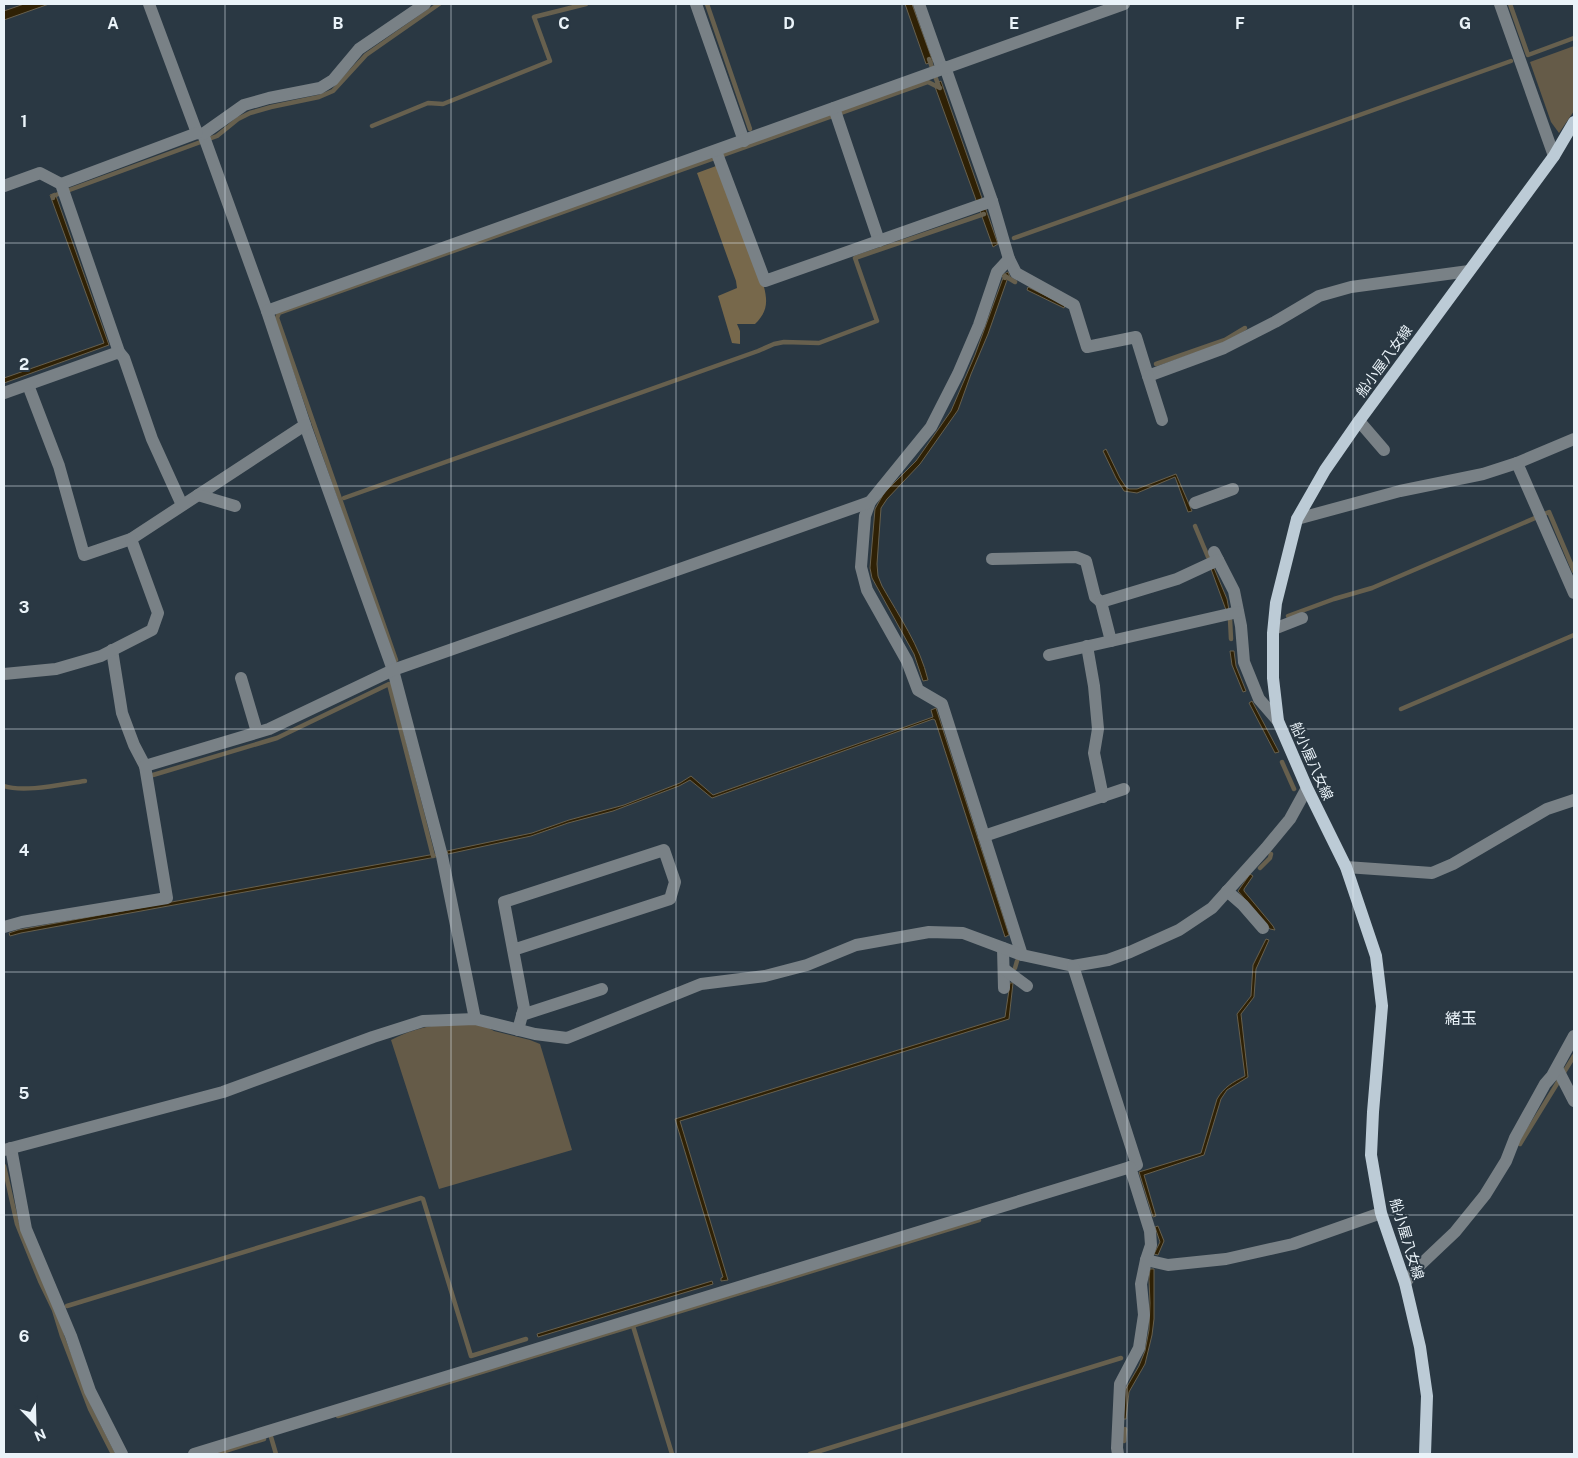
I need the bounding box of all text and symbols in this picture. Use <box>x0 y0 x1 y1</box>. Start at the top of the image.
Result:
text: A <box>107 14 119 33</box>
text: B <box>333 14 344 33</box>
text: C <box>558 14 570 33</box>
text: D <box>783 14 795 33</box>
text: E <box>1009 14 1019 33</box>
text: F <box>1235 14 1245 33</box>
text: G <box>1459 14 1471 33</box>
text: 1 <box>21 112 27 131</box>
street label: 船小屋八女線 <box>1353 322 1415 400</box>
text: 2 <box>19 355 29 374</box>
text: 3 <box>19 598 29 617</box>
street label: 船小屋八女線 <box>1288 719 1336 803</box>
text: 4 <box>19 841 30 860</box>
district label: 緒玉 <box>1445 1009 1477 1028</box>
text: 5 <box>19 1084 30 1103</box>
street label: 船小屋八女線 <box>1387 1196 1427 1282</box>
text: 6 <box>19 1327 29 1346</box>
north arrow <box>10 1398 60 1448</box>
text: N <box>32 1425 48 1444</box>

